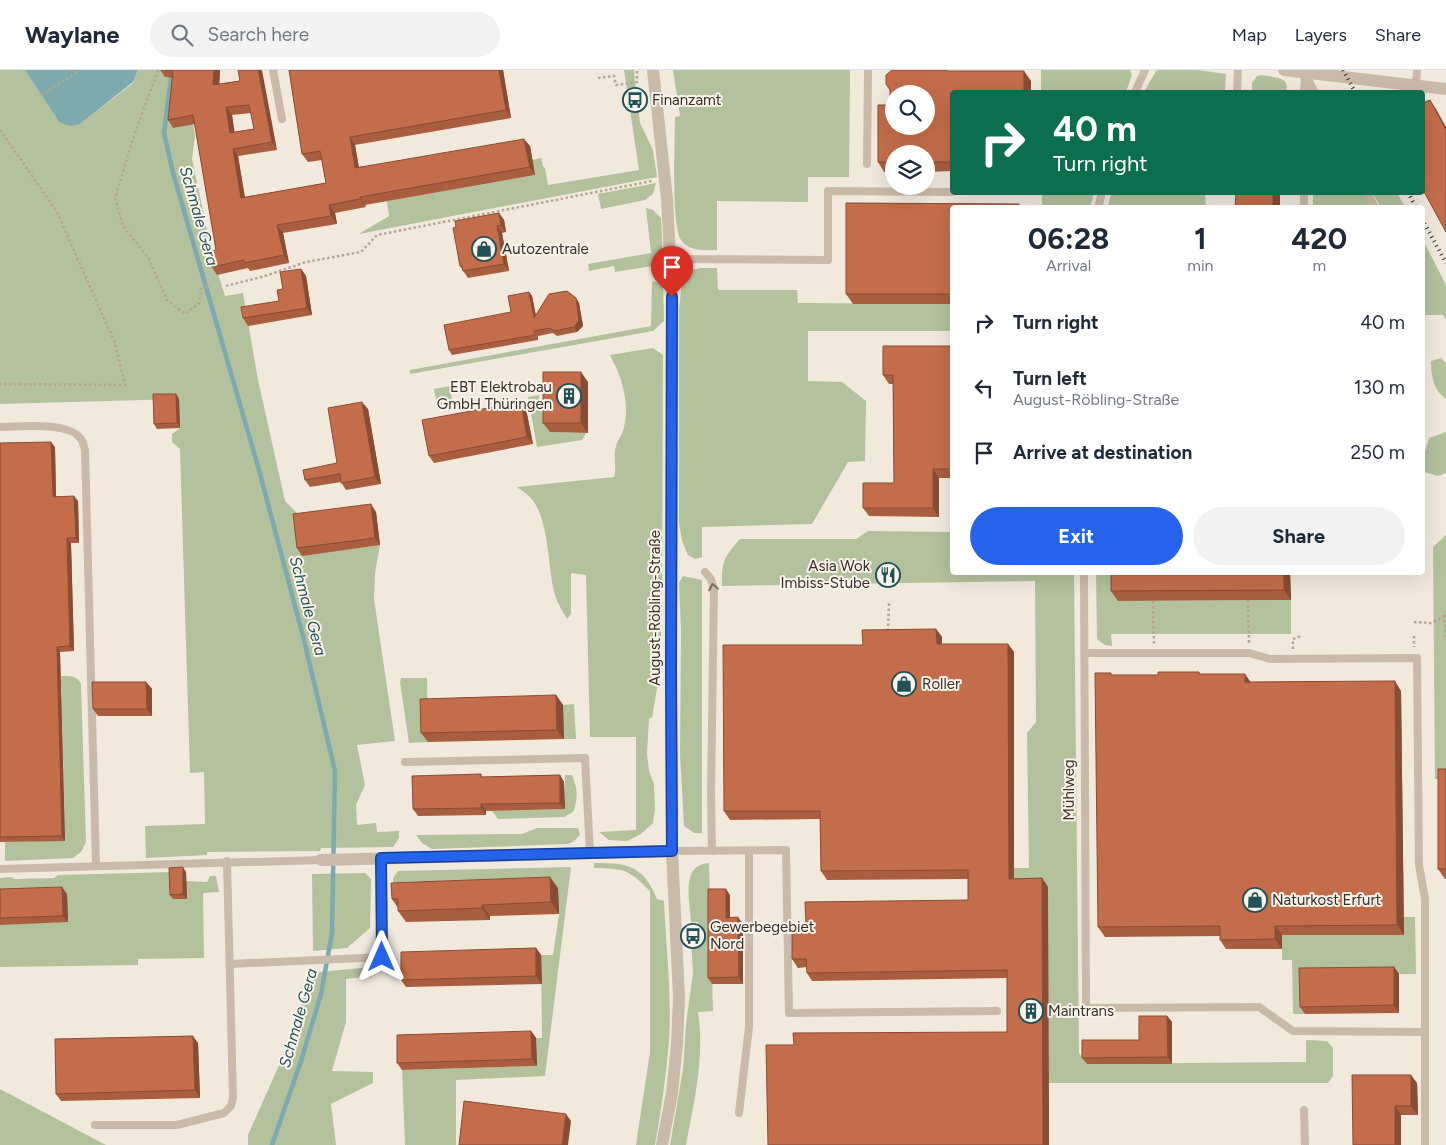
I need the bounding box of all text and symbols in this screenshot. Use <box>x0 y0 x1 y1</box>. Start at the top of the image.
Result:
search box <box>150 12 500 57</box>
text: Waylane <box>25 20 120 49</box>
icon: search <box>168 21 196 49</box>
text: Search here <box>208 23 309 46</box>
text: Map <box>1232 24 1267 46</box>
text: Layers <box>1295 24 1347 46</box>
text: Share <box>1375 24 1421 46</box>
map controls <box>885 85 935 195</box>
button: search <box>885 85 935 135</box>
bus stop icon: Finanzamt <box>622 87 648 113</box>
place label: Finanzamt <box>652 91 722 109</box>
text: 40 m <box>1053 108 1137 150</box>
icon: right <box>970 110 1035 175</box>
button: layers <box>885 145 935 195</box>
text: Turn right <box>1053 150 1148 177</box>
water label: Schmale Gera <box>176 164 222 268</box>
text: 06:28 <box>1028 220 1109 257</box>
text: 1 <box>1194 220 1207 257</box>
text: 420 <box>1291 220 1347 257</box>
shop icon: Autozentrale <box>471 236 497 262</box>
place label: Autozentrale <box>502 240 589 258</box>
pin <box>651 246 693 297</box>
icon: arrive <box>658 253 686 281</box>
text: Arrival <box>1046 256 1091 275</box>
text: min <box>1187 256 1214 275</box>
text: m <box>1312 256 1326 275</box>
icon: right <box>970 309 998 337</box>
text: Turn right <box>1013 311 1099 334</box>
text: 40 m <box>1360 311 1405 334</box>
text: Turn left <box>1013 367 1087 390</box>
icon: left <box>970 374 998 402</box>
text: 130 m <box>1354 376 1405 399</box>
place label: EBT Elektrobau GmbH Thüringen <box>437 378 552 413</box>
building icon: EBT Elektrobau GmbH Thüringen <box>556 383 582 409</box>
text: August-Röbling-Straße <box>1013 390 1179 409</box>
icon: arrive <box>970 439 998 467</box>
text: Arrive at destination <box>1013 441 1192 464</box>
text: 250 m <box>1350 441 1405 464</box>
button: Exit <box>970 507 1183 565</box>
button: Share <box>1193 507 1405 565</box>
street label: August-Röbling-Straße <box>646 530 664 686</box>
water label: Schmale Gera <box>286 554 330 658</box>
place label: Asia Wok Imbiss-Stube <box>780 557 871 592</box>
restaurant icon: Asia Wok Imbiss-Stube <box>875 562 901 588</box>
one-way arrow <box>708 582 718 591</box>
shop icon: Roller <box>891 671 917 697</box>
place label: Roller <box>922 675 960 693</box>
street label: Mühlweg <box>1060 759 1078 821</box>
shop icon: Naturkost Erfurt <box>1242 887 1268 913</box>
place label: Naturkost Erfurt <box>1272 891 1381 909</box>
place label: Gewerbegebiet Nord <box>710 918 815 953</box>
bus stop icon: Gewerbegebiet Nord <box>680 923 706 949</box>
position arrow <box>355 930 407 982</box>
water label: Schmale Gera <box>275 966 321 1070</box>
building icon: Maintrans <box>1018 998 1044 1024</box>
place label: Maintrans <box>1048 1002 1114 1020</box>

